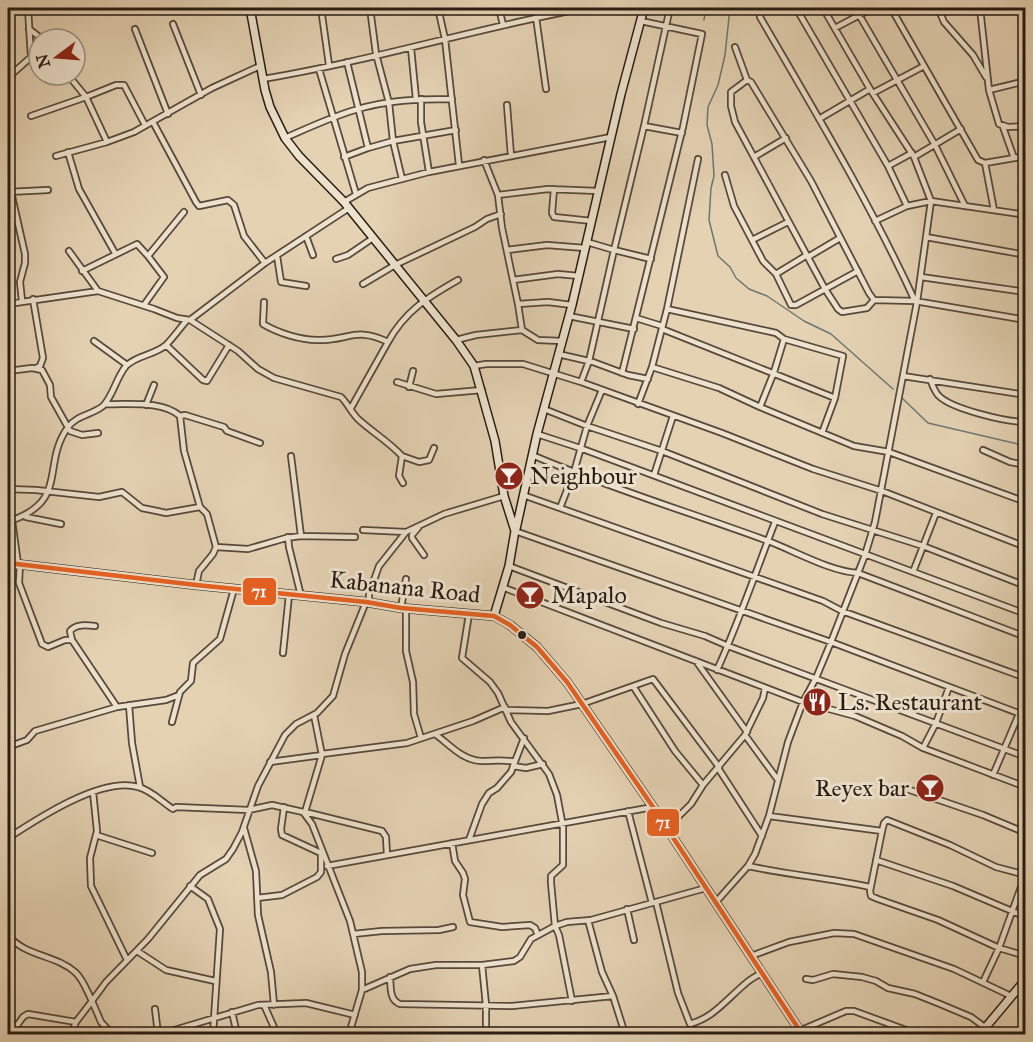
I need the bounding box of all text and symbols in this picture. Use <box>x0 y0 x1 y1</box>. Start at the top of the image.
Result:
north arrow <box>27 27 87 87</box>
text: N <box>32 51 54 70</box>
bar icon: Neighbour <box>493 460 525 492</box>
place label: Neighbour <box>530 461 637 491</box>
street label: Kabanana Road <box>328 564 482 610</box>
line badge: 71 <box>242 577 277 606</box>
bar icon: Mapalo <box>514 579 546 611</box>
place label: Mapalo <box>551 580 627 610</box>
text: 71 <box>252 582 267 601</box>
unlabelled marker <box>516 629 528 641</box>
restaurant icon: Ls. Restaurant <box>801 686 833 718</box>
place label: Ls. Restaurant <box>838 687 983 717</box>
bar icon: Reyex bar <box>914 772 946 804</box>
place label: Reyex bar <box>815 773 909 803</box>
line badge: 71 <box>646 808 680 837</box>
text: 71 <box>656 813 671 832</box>

